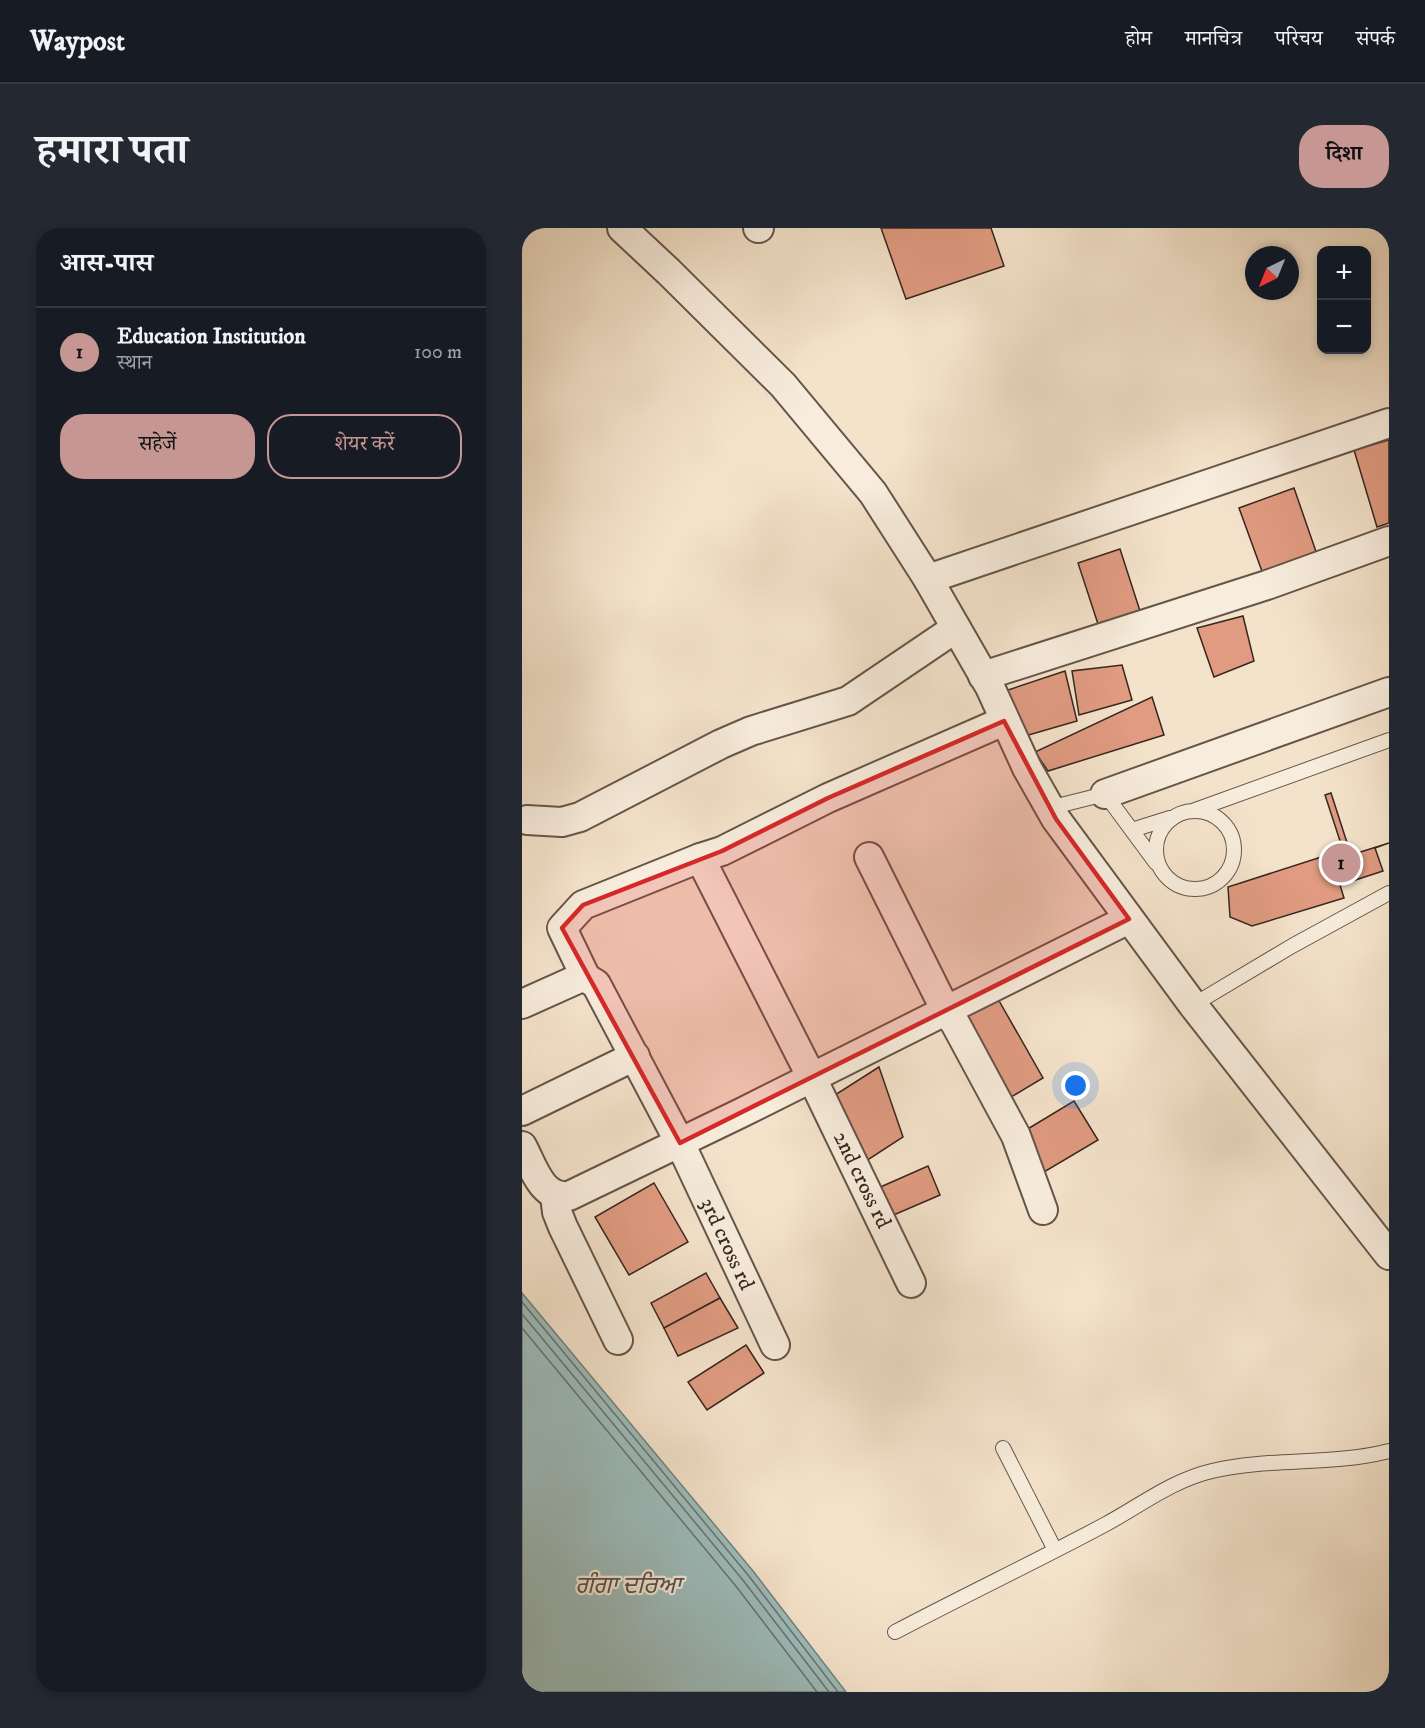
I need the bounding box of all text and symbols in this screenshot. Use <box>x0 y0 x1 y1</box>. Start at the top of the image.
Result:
text: Waypost <box>30 24 125 59</box>
text: होम <box>1125 26 1152 52</box>
text: मानचित्र <box>1185 26 1242 52</box>
text: परिचय <box>1275 26 1323 52</box>
text: संपर्क <box>1356 26 1395 52</box>
text: हमारा पता <box>36 125 188 177</box>
button: दिशा <box>1299 125 1389 188</box>
north arrow <box>1245 246 1299 300</box>
map controls <box>1317 246 1371 354</box>
button: + <box>1317 246 1371 300</box>
text: आस-पास <box>60 247 153 280</box>
button: − <box>1317 300 1371 354</box>
text: Education Institution <box>117 323 306 350</box>
text: 1 <box>76 340 83 365</box>
text: 100 m <box>414 340 462 365</box>
text: स्थान <box>117 351 152 376</box>
button: सहेजें <box>60 414 255 479</box>
button: शेयर करें <box>267 414 462 479</box>
pin: 1 <box>1322 840 1360 886</box>
your location <box>1061 1071 1090 1100</box>
street label: 2nd cross rd <box>827 1127 897 1233</box>
street label: 3rd cross rd <box>694 1193 760 1295</box>
water label: ਗੰਗਾ ਦਰਿਆ <box>575 1571 685 1601</box>

